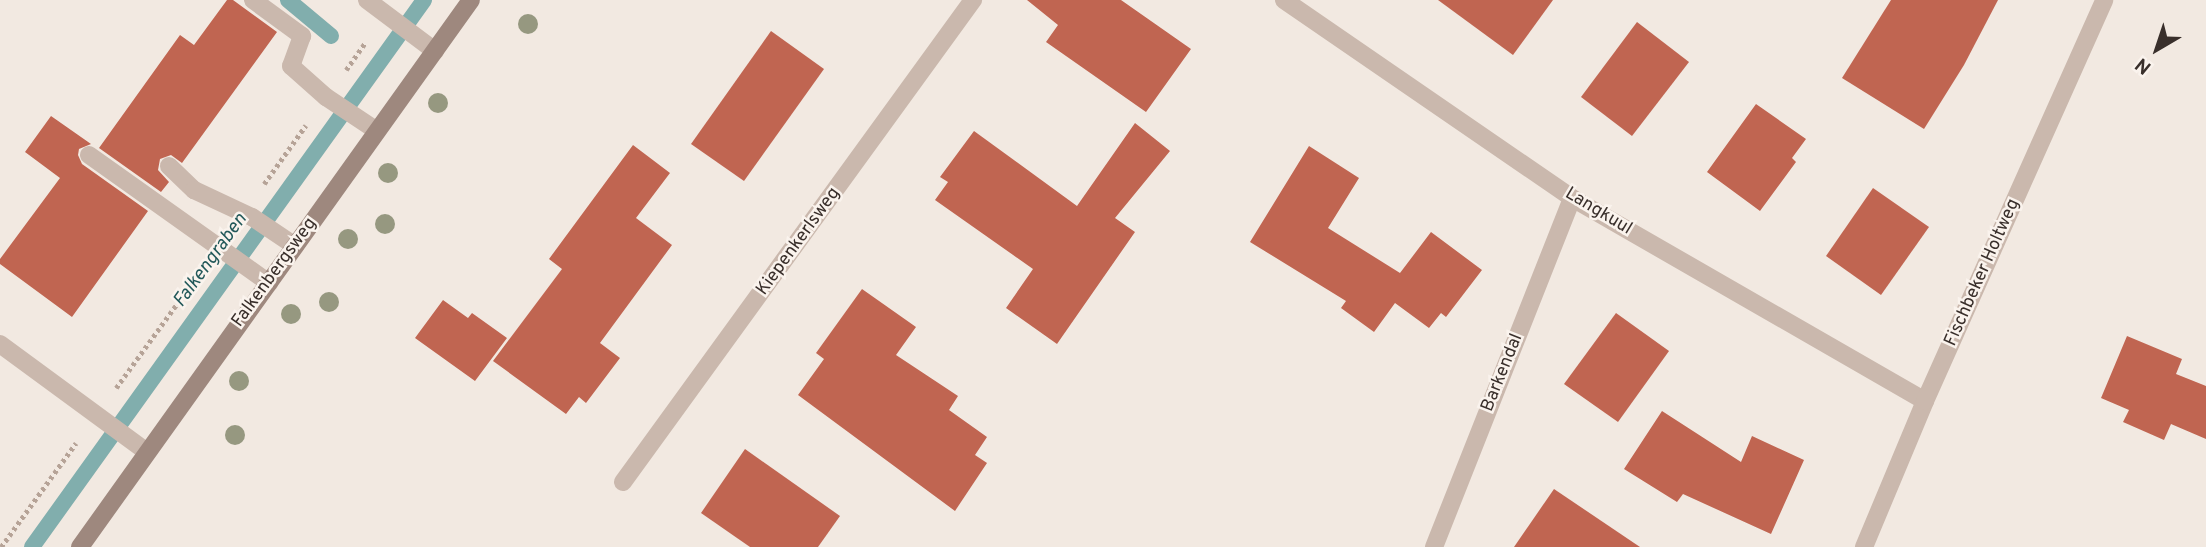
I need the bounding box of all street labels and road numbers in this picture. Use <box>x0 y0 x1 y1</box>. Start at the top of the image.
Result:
street label: Kiepenkerlsweg <box>753 184 845 300</box>
street label: Langkuul <box>1560 184 1636 240</box>
street label: Fischbeker Holtweg <box>1941 196 2025 350</box>
street label: Falkenbergsweg <box>228 214 322 332</box>
street label: Barkendal <box>1478 331 1528 415</box>

